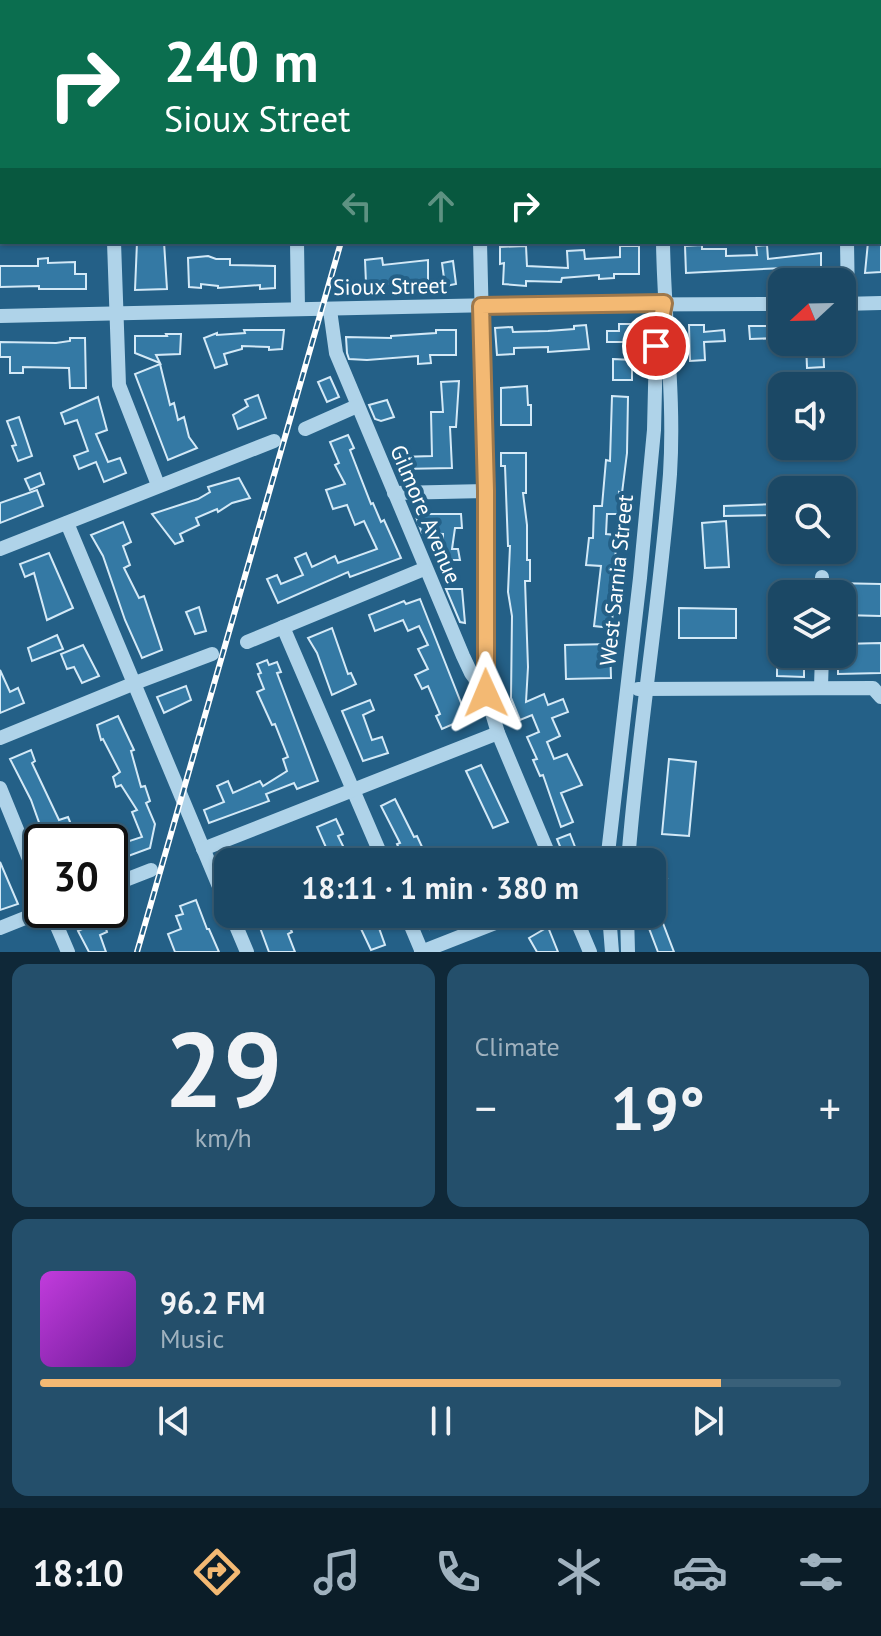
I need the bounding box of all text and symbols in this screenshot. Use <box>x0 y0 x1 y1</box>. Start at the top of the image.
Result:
text: 240 m <box>164 25 319 97</box>
icon: right <box>32 32 136 136</box>
text: Sioux Street <box>164 95 350 142</box>
icon: left <box>335 184 379 228</box>
icon: ahead <box>419 184 463 228</box>
icon: right <box>503 184 547 228</box>
north arrow <box>768 268 856 356</box>
map controls <box>768 268 856 668</box>
street label: Sioux Street <box>333 271 448 301</box>
pin <box>622 312 690 380</box>
icon: arrive <box>634 324 678 368</box>
button: sound <box>768 372 856 460</box>
street label: Gilmore Avenue <box>384 440 468 588</box>
button: search <box>768 476 856 564</box>
street label: West Sarnia Street <box>593 492 639 667</box>
button: layers <box>768 580 856 668</box>
position arrow <box>444 651 528 735</box>
speed limit sign: 30 <box>24 824 128 928</box>
text: 18:11 · 1 min · 380 m <box>301 868 579 907</box>
text: 29 <box>164 1001 282 1136</box>
text: Climate <box>475 1030 560 1063</box>
text: 19° <box>611 1069 705 1147</box>
text: − <box>475 1079 497 1136</box>
text: + <box>819 1079 841 1136</box>
text: km/h <box>195 1121 252 1154</box>
text: 96.2 FM <box>160 1283 265 1322</box>
text: Music <box>160 1322 224 1355</box>
icon: previous <box>152 1399 196 1443</box>
icon: pause <box>419 1399 463 1443</box>
icon: next <box>686 1399 730 1443</box>
icon: directions <box>189 1544 245 1600</box>
icon: music <box>309 1544 365 1600</box>
icon: phone <box>430 1544 486 1600</box>
icon: climate <box>551 1544 607 1600</box>
icon: car <box>672 1544 728 1600</box>
icon: filters <box>793 1544 849 1600</box>
text: 18:10 <box>32 1549 124 1596</box>

